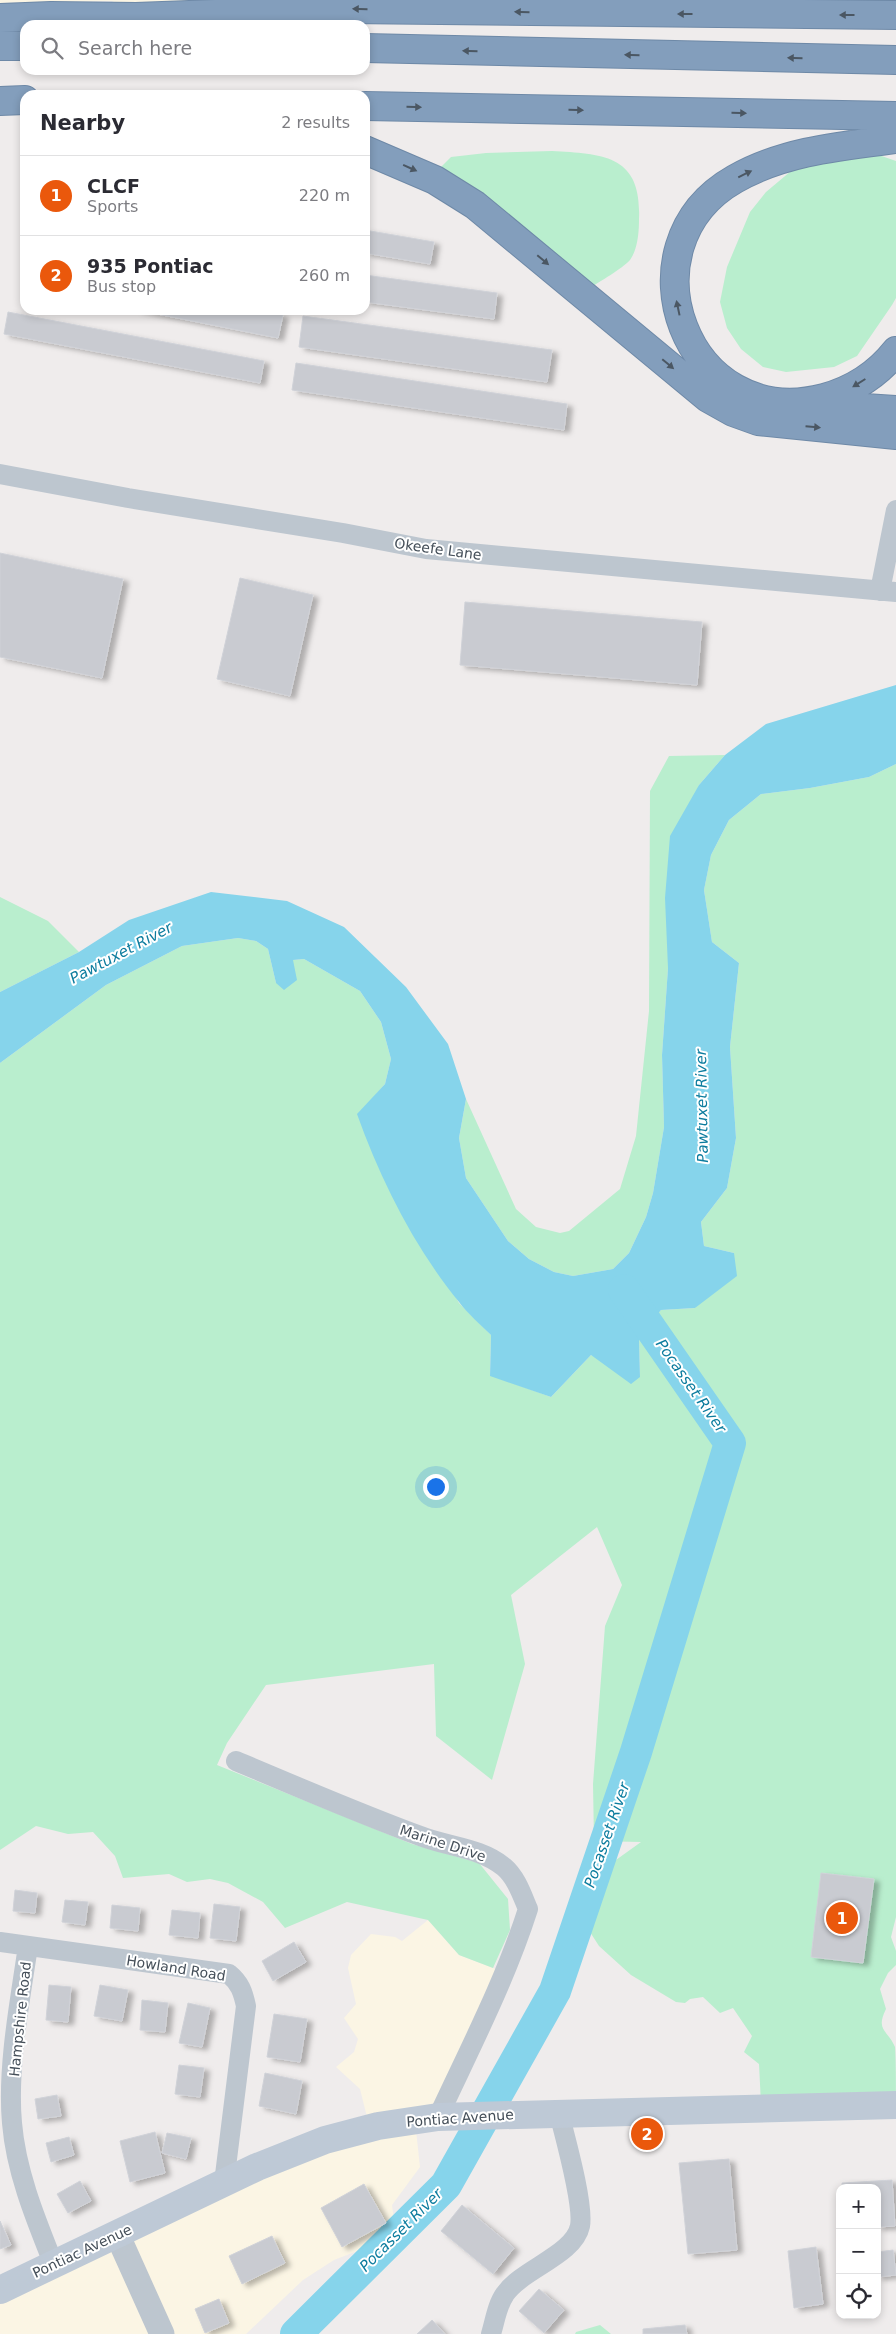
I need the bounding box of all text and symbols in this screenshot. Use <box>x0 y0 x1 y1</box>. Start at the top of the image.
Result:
one-way arrow <box>352 5 368 13</box>
one-way arrow <box>514 8 530 16</box>
one-way arrow <box>677 10 693 18</box>
one-way arrow <box>839 11 855 19</box>
search box <box>20 20 370 75</box>
icon: search <box>38 34 66 62</box>
text: Search here <box>78 37 192 59</box>
one-way arrow <box>462 47 478 55</box>
one-way arrow <box>624 50 640 58</box>
one-way arrow <box>787 54 803 62</box>
one-way arrow <box>406 103 422 111</box>
one-way arrow <box>568 106 584 114</box>
one-way arrow <box>731 109 747 117</box>
text: Nearby <box>40 111 125 135</box>
text: 2 results <box>281 113 350 132</box>
one-way arrow <box>403 164 417 172</box>
one-way arrow <box>738 170 753 178</box>
text: CLCF <box>87 175 140 197</box>
text: 1 <box>50 186 62 205</box>
text: 220 m <box>299 186 350 205</box>
text: Sports <box>87 197 138 216</box>
one-way arrow <box>537 254 550 265</box>
text: 935 Pontiac <box>87 255 213 277</box>
text: 2 <box>50 266 62 285</box>
text: 260 m <box>299 266 350 285</box>
text: Bus stop <box>87 277 156 296</box>
one-way arrow <box>674 300 682 315</box>
one-way arrow <box>662 358 674 369</box>
one-way arrow <box>853 379 866 388</box>
one-way arrow <box>805 423 821 431</box>
street label: Okeefe Lane <box>393 535 483 563</box>
water label: Pawtuxet River <box>67 918 176 988</box>
water label: Pawtuxet River <box>692 1048 712 1163</box>
water label: Pocasset River <box>652 1336 730 1437</box>
your location <box>423 1474 449 1500</box>
water label: Pocasset River <box>581 1779 634 1890</box>
street label: Marine Drive <box>398 1822 488 1864</box>
pin: 1 <box>826 1899 858 1937</box>
street label: Howland Road <box>125 1952 227 1984</box>
street label: Hampshire Road <box>6 1961 34 2077</box>
street label: Pontiac Avenue <box>406 2106 514 2130</box>
pin: 2 <box>631 2115 663 2153</box>
water label: Pocasset River <box>356 2184 447 2275</box>
map controls <box>836 2184 881 2319</box>
button: + <box>836 2184 881 2229</box>
street label: Pontiac Avenue <box>30 2221 134 2281</box>
button: − <box>836 2229 881 2274</box>
button: locate <box>836 2274 881 2319</box>

